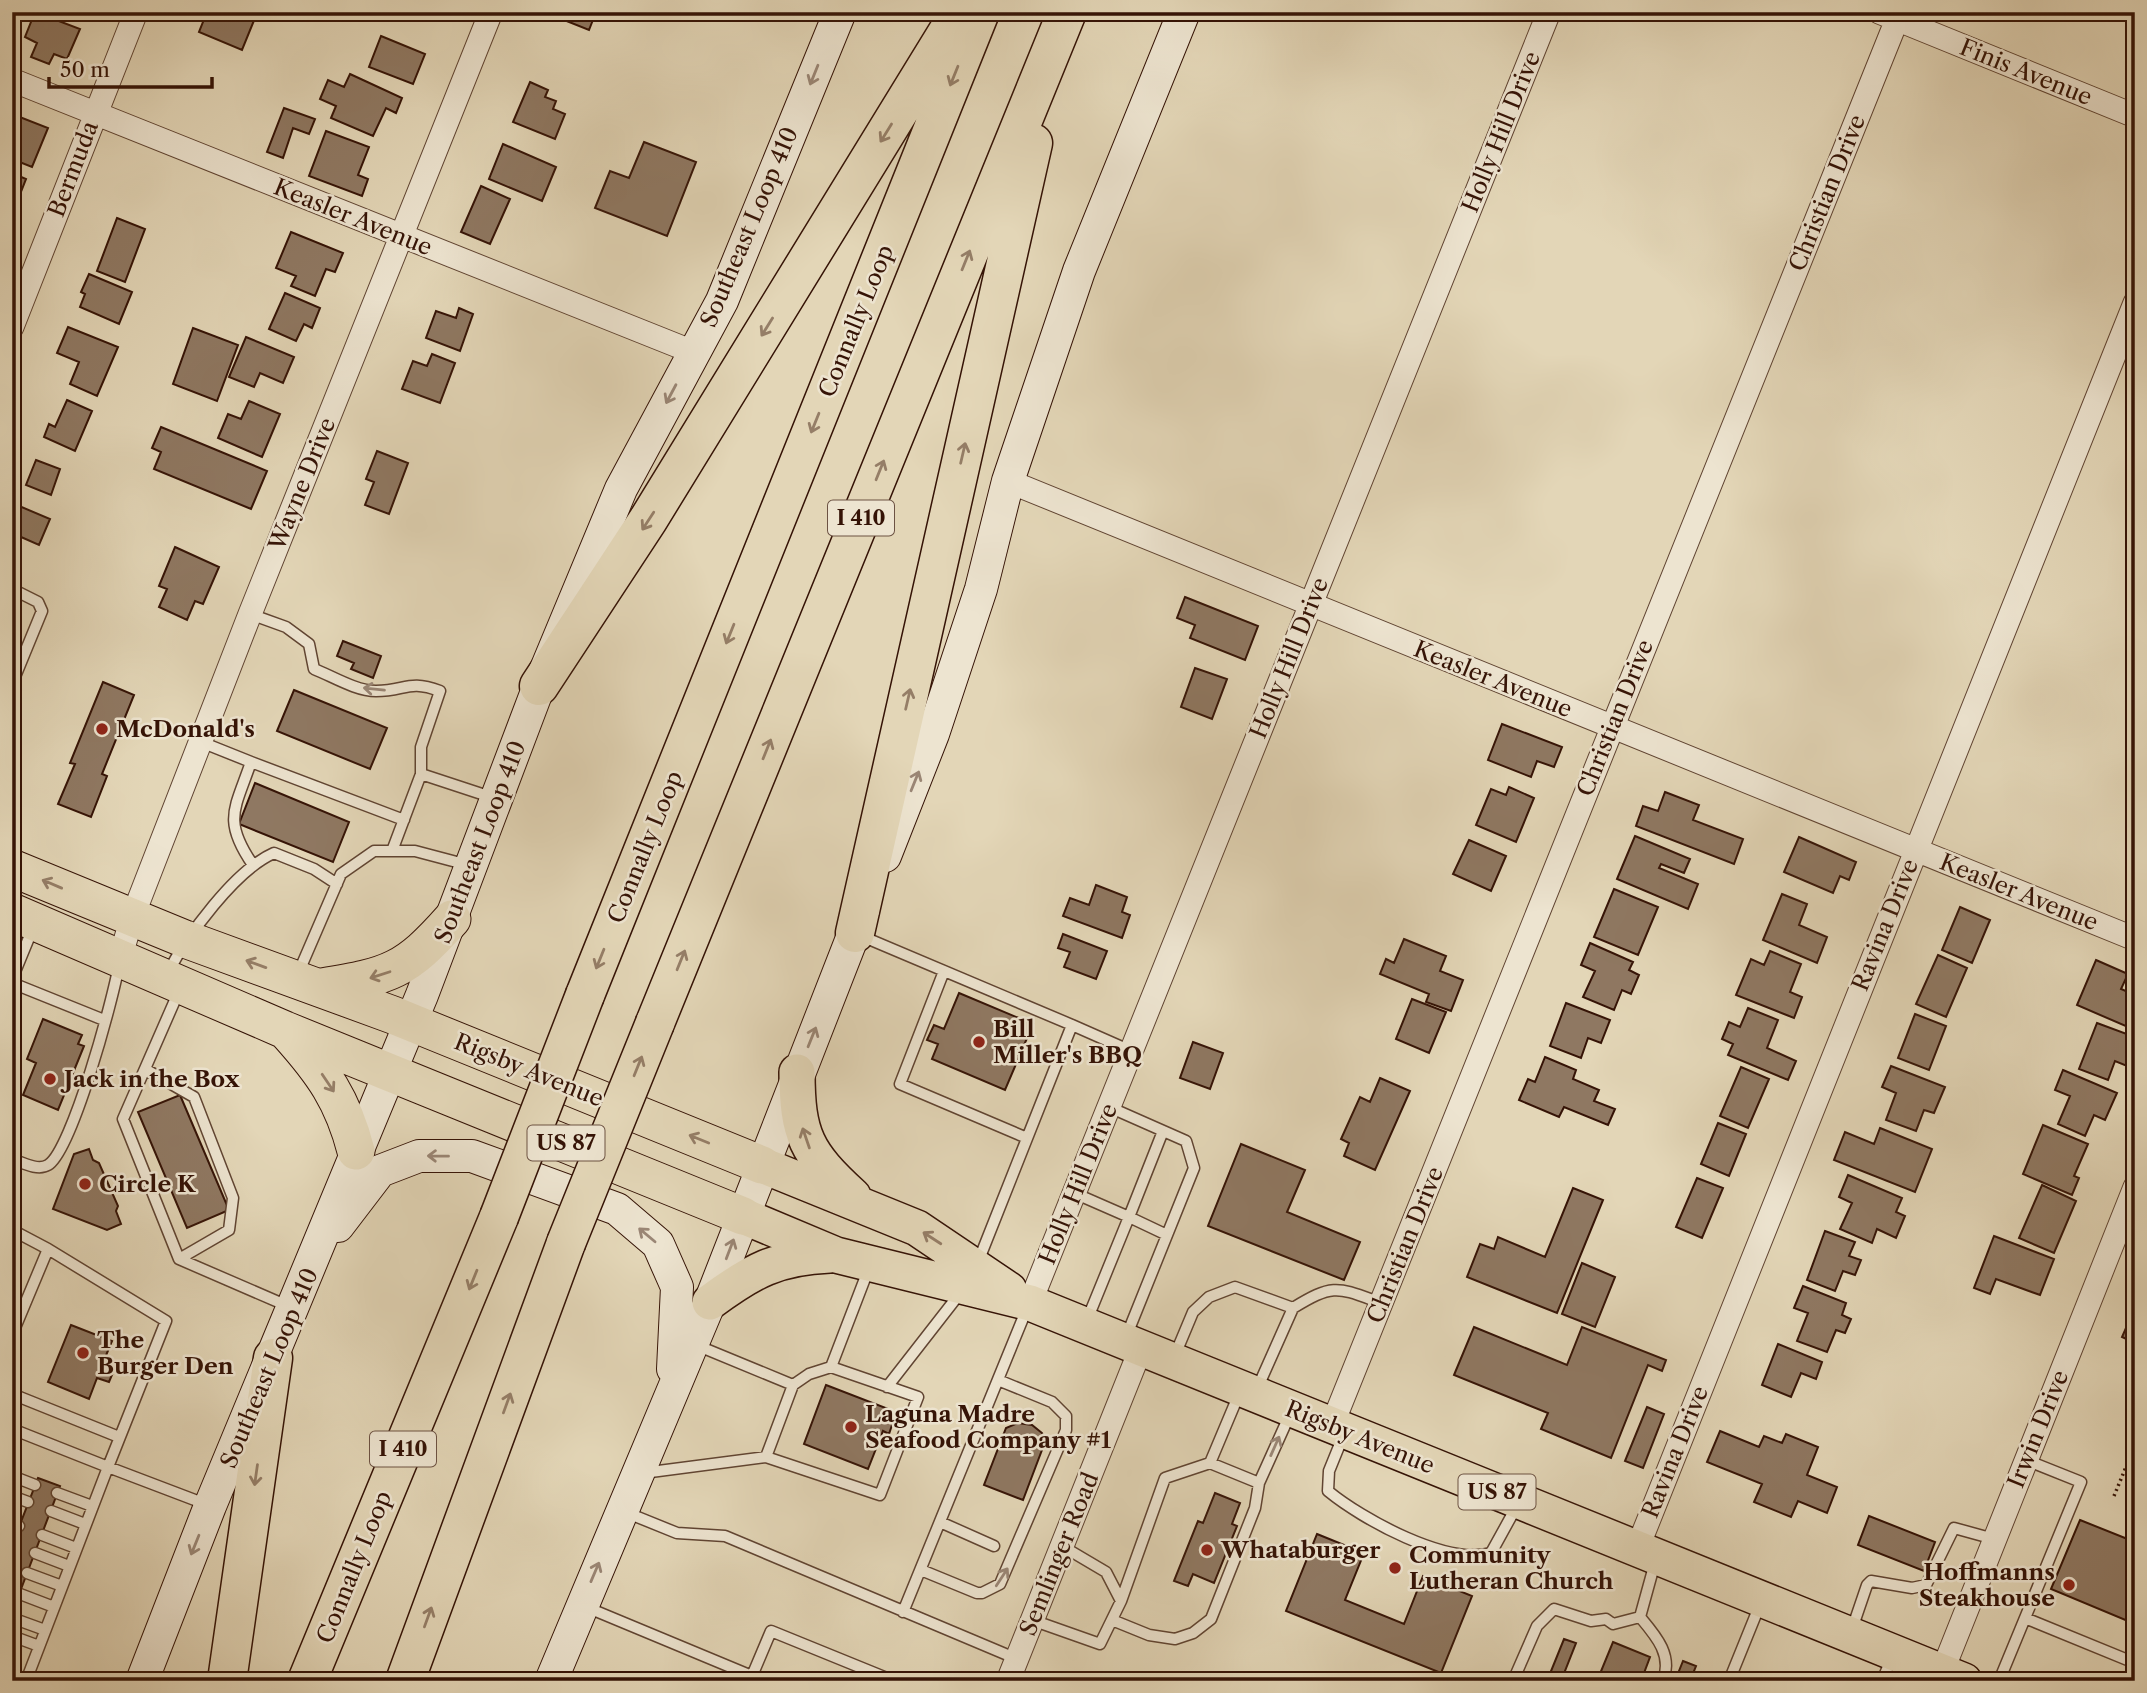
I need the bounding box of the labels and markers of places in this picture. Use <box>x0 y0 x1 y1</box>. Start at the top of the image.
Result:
place label: McDonald's <box>116 715 255 743</box>
marker: McDonald's <box>94 721 110 737</box>
place label: Bill Miller's BBQ <box>993 1015 1142 1069</box>
marker: Bill Miller's BBQ <box>971 1034 987 1050</box>
place label: Jack in the Box <box>60 1065 240 1093</box>
marker: Jack in the Box <box>42 1071 58 1087</box>
place label: Circle K <box>99 1170 196 1198</box>
marker: Circle K <box>77 1176 93 1192</box>
place label: The Burger Den <box>97 1326 234 1380</box>
marker: The Burger Den <box>75 1345 91 1361</box>
place label: Laguna Madre Seafood Company #1 <box>865 1400 1112 1454</box>
marker: Laguna Madre Seafood Company #1 <box>843 1419 859 1435</box>
place label: Whataburger <box>1220 1536 1381 1564</box>
place label: Community Lutheran Church <box>1409 1541 1614 1595</box>
marker: Whataburger <box>1199 1542 1215 1558</box>
place label: Hoffmanns Steakhouse <box>1919 1558 2055 1612</box>
marker: Community Lutheran Church <box>1387 1560 1403 1576</box>
marker: Hoffmanns Steakhouse <box>2061 1577 2077 1593</box>

